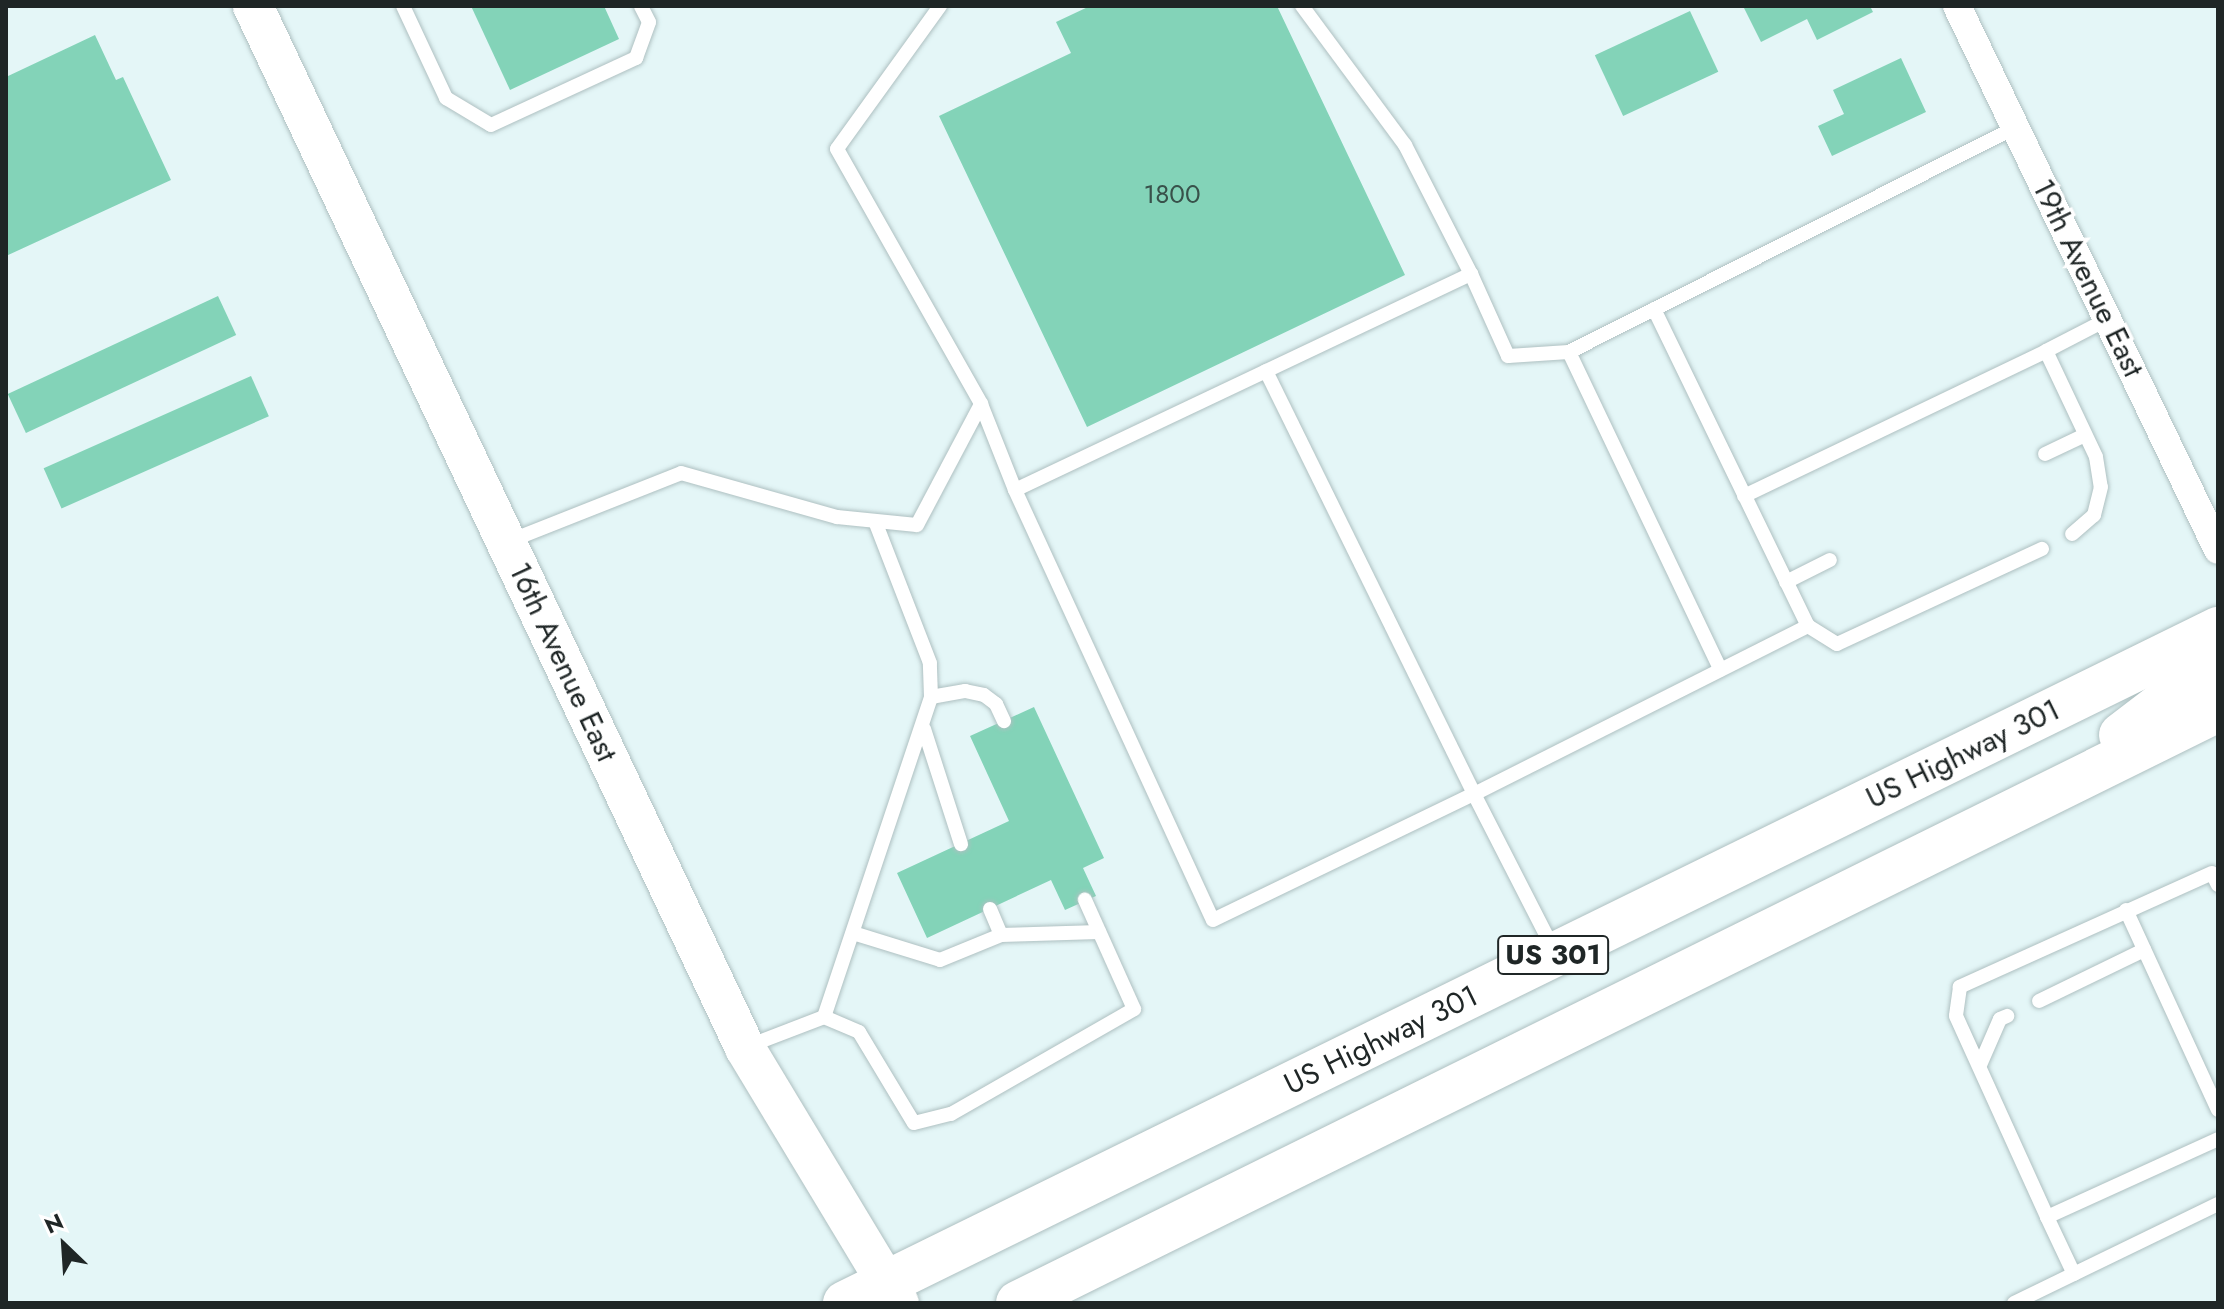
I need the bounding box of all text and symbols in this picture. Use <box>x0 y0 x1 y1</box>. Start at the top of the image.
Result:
street label: 19th Avenue East <box>2025 173 2151 383</box>
house number: 1800 <box>1143 179 1201 211</box>
street label: 16th Avenue East <box>501 557 625 767</box>
street label: US Highway 301 <box>1860 692 2066 816</box>
road number: US 301 <box>1497 931 1609 979</box>
street label: US Highway 301 <box>1278 978 1484 1102</box>
north arrow <box>24 1205 104 1285</box>
text: N <box>39 1205 69 1241</box>

